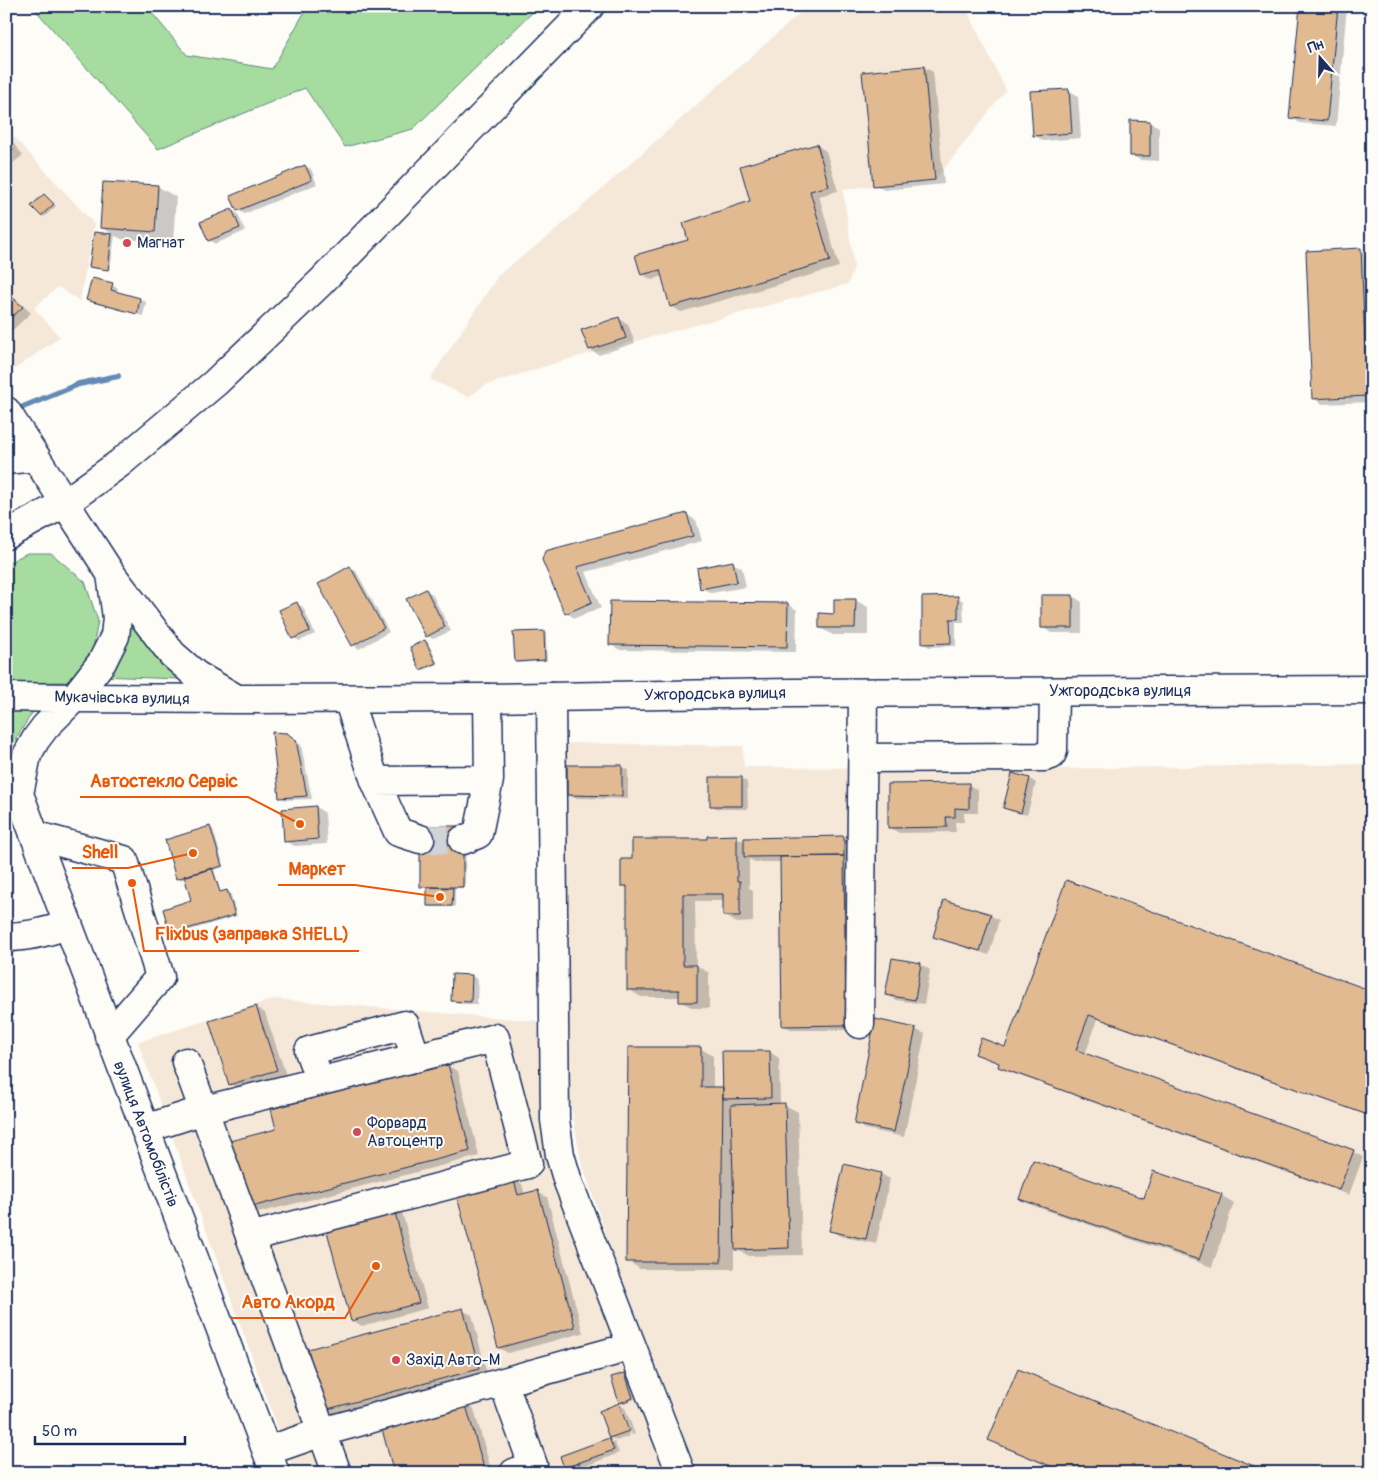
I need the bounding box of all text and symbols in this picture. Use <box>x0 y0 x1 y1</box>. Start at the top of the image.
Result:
north arrow <box>1296 32 1346 82</box>
text: Пн <box>1306 36 1326 57</box>
place label: Магнат <box>137 233 185 253</box>
marker: Магнат <box>121 237 133 249</box>
street label: Ужгородська вулиця <box>1049 681 1191 701</box>
street label: Ужгородська вулиця <box>644 683 786 705</box>
street label: Мукачівська вулиця <box>54 687 190 709</box>
callout: Автостекло Сервіс <box>80 764 248 797</box>
text: Автостекло Сервіс <box>90 770 238 793</box>
callout: Shell <box>72 835 128 868</box>
text: Shell <box>82 841 118 864</box>
callout: Маркет <box>278 852 355 885</box>
text: Маркет <box>288 858 346 881</box>
callout: Flixbus (заправка SHELL) <box>144 918 359 951</box>
text: Flixbus (заправка SHELL) <box>155 923 349 946</box>
street label: вулиця Автомобілістів <box>109 1058 183 1210</box>
place label: Форвард Автоцентр <box>367 1113 443 1151</box>
marker: Форвард Автоцентр <box>351 1126 363 1138</box>
callout: Авто Акорд <box>232 1285 345 1318</box>
text: Авто Акорд <box>241 1291 335 1314</box>
place label: Захід Авто-М <box>406 1350 500 1370</box>
marker: Захід Авто-М <box>390 1354 402 1366</box>
scale bar <box>35 1414 185 1446</box>
text: 50 m <box>42 1422 77 1441</box>

